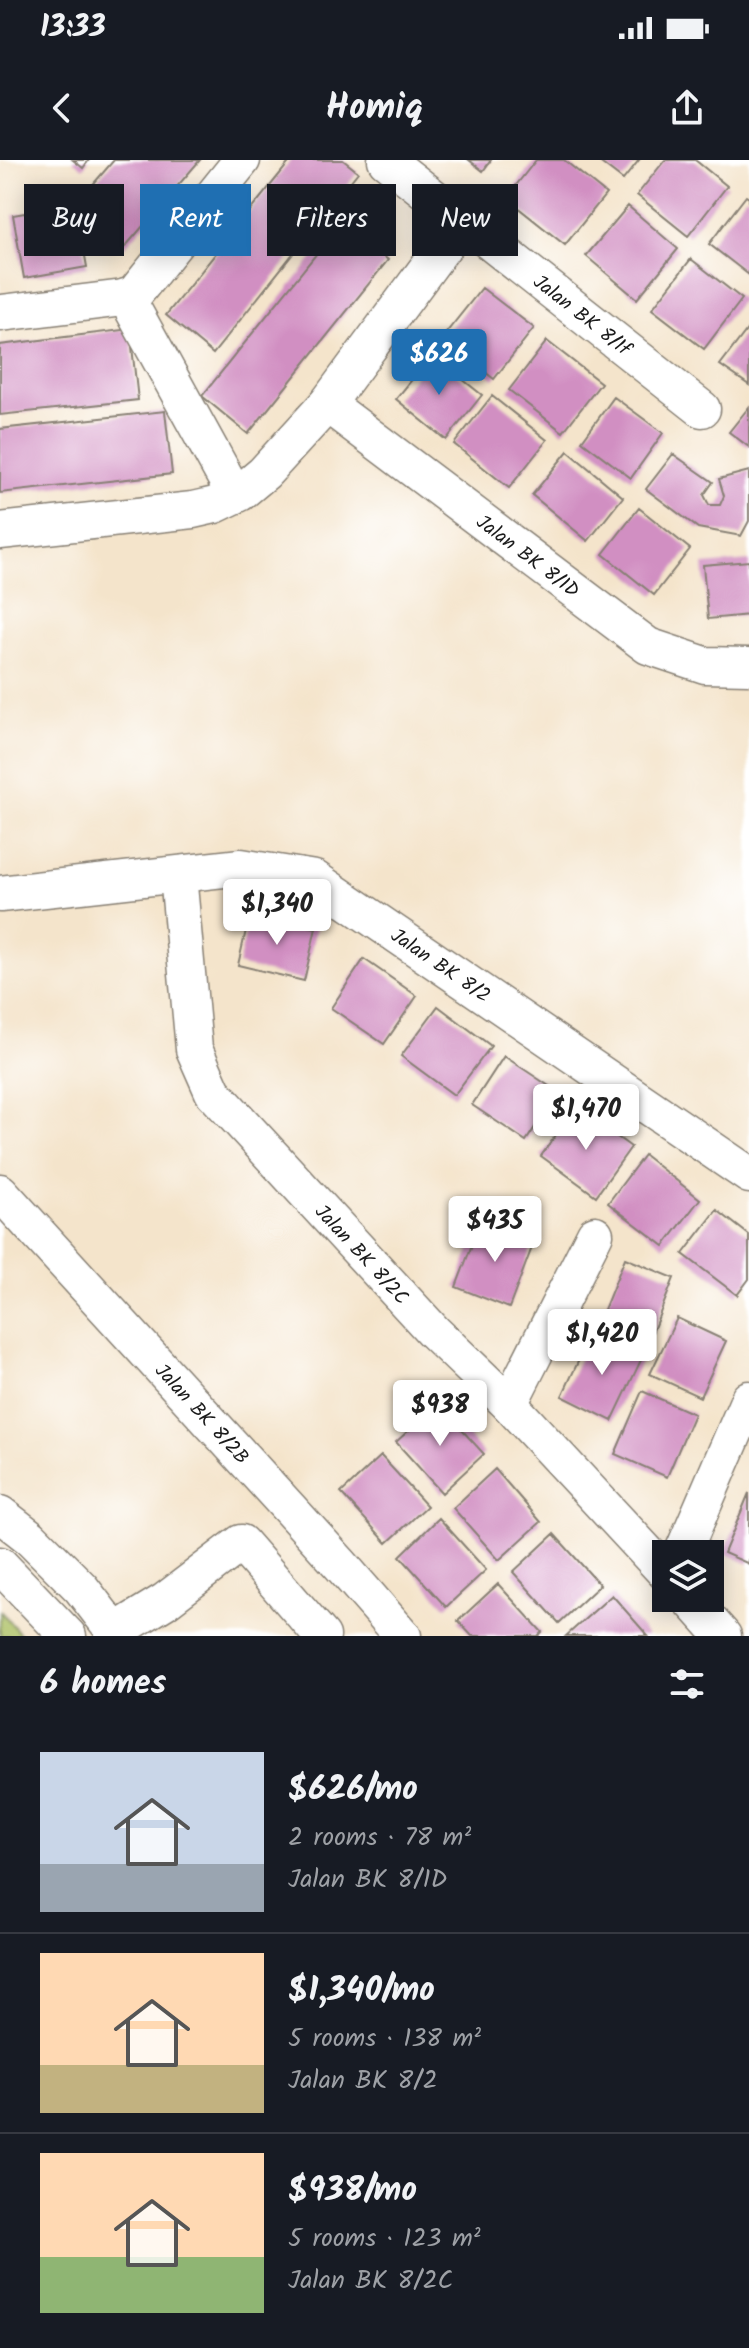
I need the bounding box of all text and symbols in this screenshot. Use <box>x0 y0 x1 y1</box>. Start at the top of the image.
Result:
text: 13:33 <box>40 4 106 52</box>
text: Homiq <box>326 80 423 137</box>
icon: back <box>40 86 84 130</box>
icon: share <box>665 86 709 130</box>
chip: Buy <box>24 184 124 256</box>
chip: Rent <box>140 184 251 256</box>
chip: Filters <box>267 184 396 256</box>
chip: New <box>412 184 518 256</box>
street label: Jalan BK 8/1f <box>525 267 639 367</box>
pin: $626 <box>392 329 486 397</box>
text: $626 <box>410 334 468 376</box>
street label: Jalan BK 8/1D <box>468 508 586 607</box>
pin: $1,340 <box>212 879 342 947</box>
text: $1,340 <box>241 884 313 926</box>
street label: Jalan BK 8/2 <box>383 921 496 1012</box>
pin: $1,470 <box>521 1084 651 1152</box>
text: $1,470 <box>551 1089 621 1131</box>
pin: $435 <box>448 1196 542 1264</box>
street label: Jalan BK 8/2C <box>306 1198 416 1313</box>
text: $435 <box>467 1201 523 1243</box>
pin: $1,420 <box>537 1309 667 1377</box>
text: $1,420 <box>566 1314 638 1356</box>
street label: Jalan BK 8/2B <box>146 1357 256 1473</box>
pin: $938 <box>393 1380 487 1448</box>
text: $938 <box>411 1385 469 1427</box>
map controls <box>652 1540 724 1612</box>
button: layers <box>652 1540 724 1612</box>
text: 6 homes <box>40 1657 166 1711</box>
icon: filters <box>665 1662 709 1706</box>
text: $626/mo <box>288 1763 418 1817</box>
icon: home <box>104 1784 200 1880</box>
text: 2 rooms · 78 m² <box>288 1817 471 1859</box>
text: Jalan BK 8/1D <box>288 1859 447 1901</box>
text: $1,340/mo <box>288 1964 435 2018</box>
icon: home <box>104 1985 200 2081</box>
text: 5 rooms · 138 m² <box>288 2018 481 2060</box>
text: Jalan BK 8/2 <box>288 2060 438 2102</box>
text: $938/mo <box>288 2164 417 2218</box>
icon: home <box>104 2185 200 2281</box>
text: 5 rooms · 123 m² <box>288 2218 481 2260</box>
text: Jalan BK 8/2C <box>288 2260 453 2302</box>

